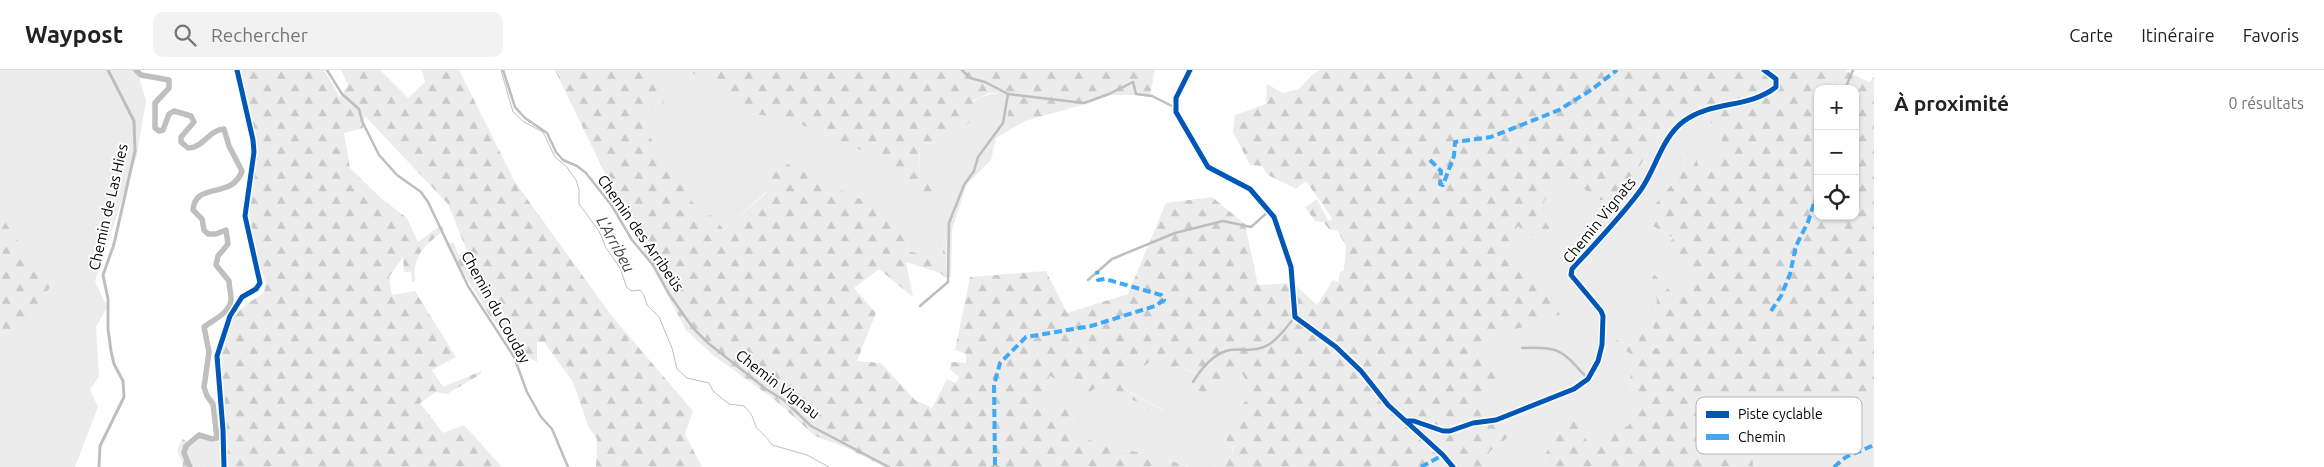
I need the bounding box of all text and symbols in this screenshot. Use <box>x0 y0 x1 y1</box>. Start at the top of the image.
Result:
search box <box>153 12 503 57</box>
text: Waypost <box>25 21 123 48</box>
icon: search <box>171 21 199 49</box>
text: Rechercher <box>211 24 308 46</box>
text: Carte <box>2069 25 2113 45</box>
text: Itinéraire <box>2141 25 2215 45</box>
text: Favoris <box>2243 25 2299 45</box>
map controls <box>1814 85 1859 220</box>
button: + <box>1814 85 1859 130</box>
text: À proximité <box>1894 91 2009 115</box>
text: 0 résultats <box>2228 94 2304 112</box>
button: − <box>1814 130 1859 175</box>
street label: Chemin de Las Hies <box>85 142 131 272</box>
street label: Chemin des Arribeüs <box>594 171 688 295</box>
street label: Chemin Vignats <box>1559 174 1639 266</box>
button: locate <box>1814 175 1859 220</box>
water label: L'Arribeu <box>593 213 639 275</box>
street label: Chemin du Couday <box>458 248 534 366</box>
street label: Chemin Vignau <box>733 346 823 422</box>
legend <box>1696 397 1862 454</box>
text: Piste cyclable <box>1738 406 1823 422</box>
text: Chemin <box>1738 429 1786 445</box>

